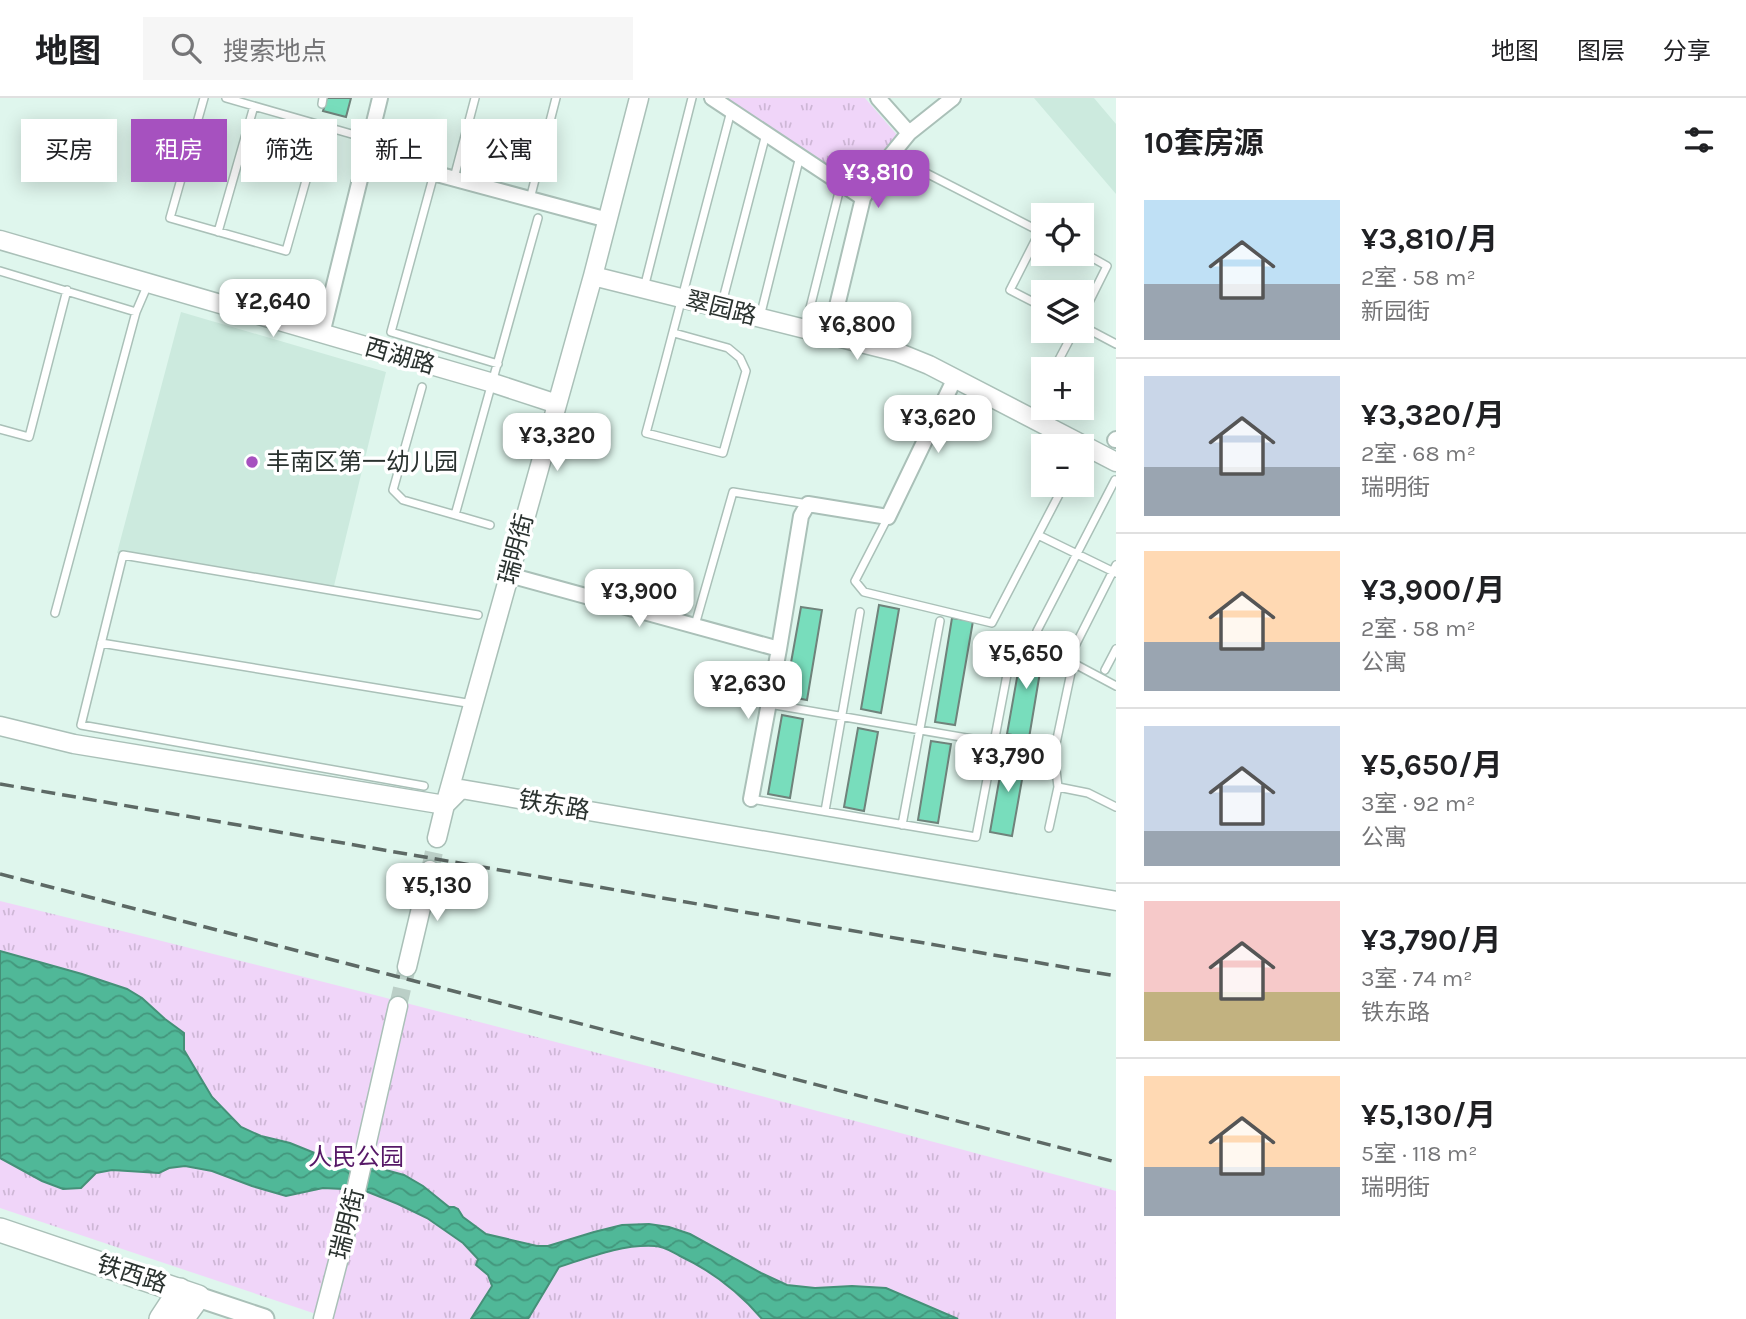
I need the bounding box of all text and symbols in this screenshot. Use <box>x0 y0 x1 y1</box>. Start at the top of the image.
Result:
search box <box>143 17 633 80</box>
icon: search <box>167 29 205 67</box>
text: 地图 <box>35 32 101 70</box>
text: 搜索地点 <box>223 36 327 67</box>
text: 地图 <box>1491 37 1539 65</box>
text: 图层 <box>1577 37 1625 65</box>
text: 分享 <box>1663 37 1711 65</box>
chip: 买房 <box>21 119 117 182</box>
chip: 租房 <box>131 119 227 182</box>
chip: 筛选 <box>241 119 337 182</box>
chip: 新上 <box>351 119 447 182</box>
chip: 公寓 <box>461 119 557 182</box>
icon: filters <box>1680 121 1718 159</box>
text: 10套房源 <box>1144 125 1264 161</box>
pin: ¥3,810 <box>821 150 935 210</box>
text: ¥3,810 <box>842 159 914 186</box>
map controls <box>1031 203 1094 497</box>
button: locate <box>1031 203 1094 266</box>
text: ¥3,810/月 <box>1361 221 1498 257</box>
icon: home <box>1200 228 1284 312</box>
text: 2室 · 58 m² <box>1361 264 1476 291</box>
pin: ¥2,640 <box>216 280 330 339</box>
button: layers <box>1031 280 1094 343</box>
street label: 翠园路 <box>683 286 759 330</box>
text: ¥2,640 <box>235 288 311 315</box>
text: 新园街 <box>1361 298 1430 325</box>
pin: ¥6,800 <box>800 302 914 362</box>
text: ¥6,800 <box>818 311 896 338</box>
street label: 西湖路 <box>362 333 438 379</box>
button: + <box>1031 357 1094 420</box>
pin: ¥3,620 <box>881 396 995 455</box>
text: ¥3,320/月 <box>1361 397 1505 433</box>
text: ¥3,620 <box>900 404 976 431</box>
icon: home <box>1200 404 1284 488</box>
pin: ¥3,320 <box>500 414 614 473</box>
text: ¥3,320 <box>519 422 595 449</box>
button: − <box>1031 434 1094 497</box>
text: 2室 · 68 m² <box>1361 440 1476 467</box>
place label: 丰南区第一幼儿园 <box>266 448 458 476</box>
marker: 丰南区第一幼儿园 <box>244 454 260 470</box>
text: 瑞明街 <box>1361 474 1430 501</box>
street label: 瑞明街 <box>493 511 539 587</box>
pin: ¥3,900 <box>582 570 696 629</box>
text: ¥3,900/月 <box>1361 572 1505 608</box>
text: ¥3,900 <box>601 578 677 605</box>
icon: home <box>1200 579 1284 663</box>
text: 2室 · 58 m² <box>1361 615 1476 642</box>
pin: ¥5,650 <box>969 632 1083 691</box>
text: ¥5,650 <box>989 640 1063 667</box>
text: 公寓 <box>1361 649 1407 676</box>
pin: ¥2,630 <box>691 662 805 721</box>
text: ¥2,630 <box>710 670 786 697</box>
pin: ¥3,790 <box>951 734 1065 794</box>
text: ¥3,790 <box>971 743 1045 770</box>
text: ¥5,650/月 <box>1361 747 1502 783</box>
icon: home <box>1200 754 1284 838</box>
street label: 铁东路 <box>516 785 592 825</box>
text: 3室 · 92 m² <box>1361 790 1475 817</box>
text: 公寓 <box>1361 824 1407 851</box>
pin: ¥5,130 <box>380 864 494 923</box>
text: ¥5,130 <box>402 872 472 899</box>
text: ¥3,790/月 <box>1361 922 1501 958</box>
icon: home <box>1200 929 1284 1013</box>
text: 3室 · 74 m² <box>1361 965 1472 992</box>
text: 铁东路 <box>1361 999 1430 1026</box>
text: ¥5,130/月 <box>1361 1097 1496 1133</box>
icon: home <box>1200 1104 1284 1188</box>
text: 5室 · 118 m² <box>1361 1140 1478 1167</box>
park label: 人民公园 <box>308 1143 404 1171</box>
text: 瑞明街 <box>1361 1174 1430 1201</box>
street label: 瑞明街 <box>325 1186 369 1262</box>
street label: 铁西路 <box>93 1250 171 1298</box>

